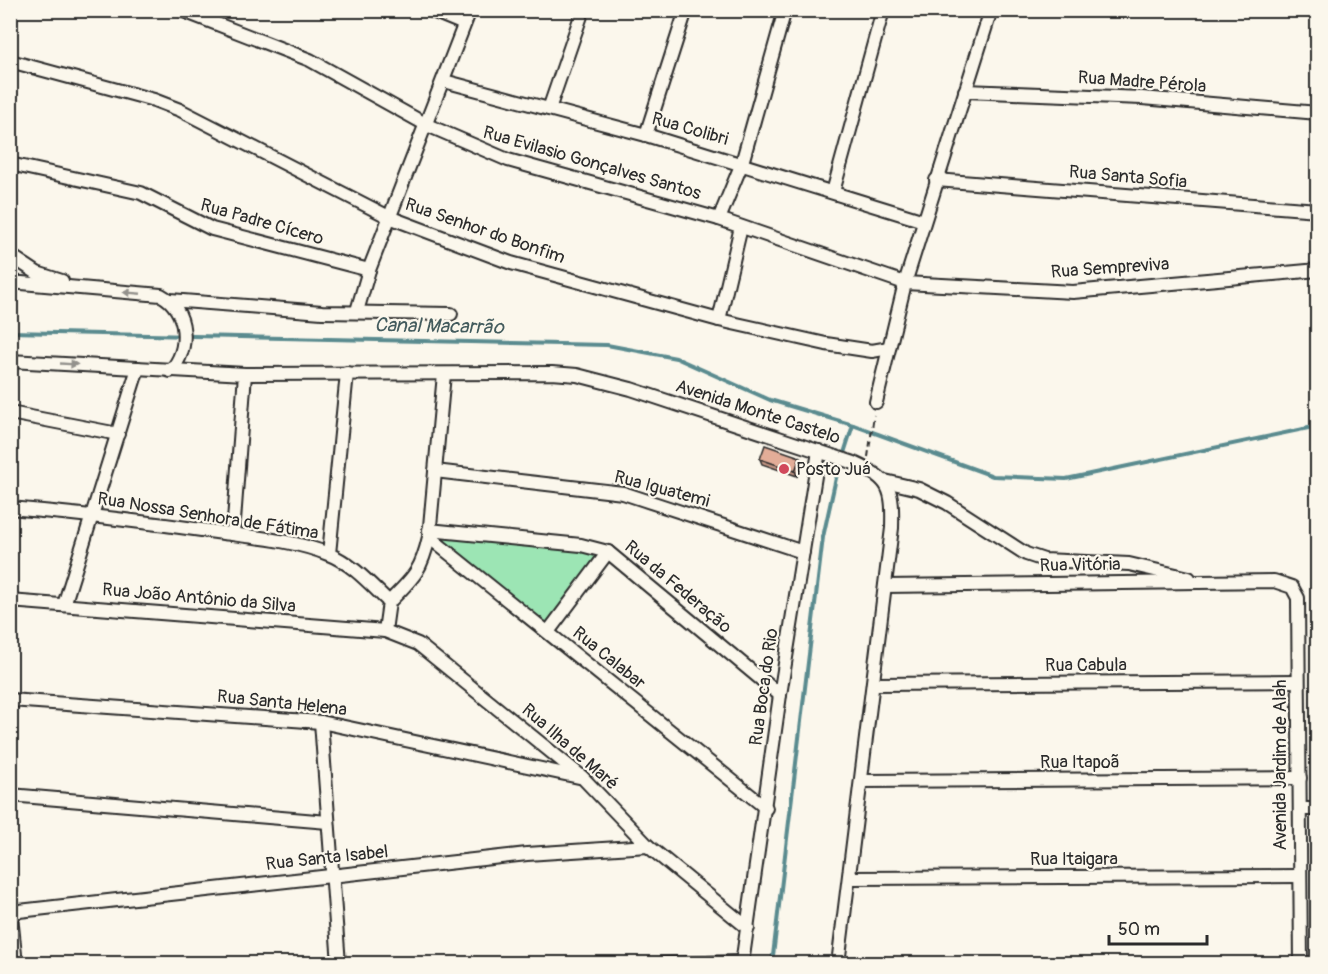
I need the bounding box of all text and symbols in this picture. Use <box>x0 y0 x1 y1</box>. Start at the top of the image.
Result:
street label: Rua Madre Pérola <box>1077 66 1207 98</box>
street label: Rua Colibri <box>649 107 731 151</box>
street label: Rua Evilasio Gonçalves Santos <box>480 121 704 205</box>
street label: Rua Santa Sofia <box>1068 160 1188 194</box>
street label: Rua Padre Cícero <box>198 193 326 251</box>
street label: Rua Senhor do Bonfim <box>402 193 568 269</box>
street label: Rua Sempreviva <box>1050 252 1170 284</box>
one-way arrow <box>123 288 142 298</box>
water label: Canal Macarrão <box>374 312 505 340</box>
one-way arrow <box>59 360 78 369</box>
street label: Avenida Monte Castelo <box>673 375 844 450</box>
place label: Posto Juá <box>796 458 871 481</box>
marker: Posto Juá <box>777 462 791 476</box>
street label: Rua Iguatemi <box>612 465 712 513</box>
street label: Rua Nossa Senhora de Fátima <box>96 487 320 545</box>
street label: Rua da Federação <box>620 535 737 639</box>
street label: Rua Vitória <box>1039 553 1121 577</box>
street label: Rua João Antônio da Silva <box>101 578 297 618</box>
street label: Rua Calabar <box>568 622 651 695</box>
street label: Rua Boca do Rio <box>744 626 784 747</box>
street label: Rua Cabula <box>1045 654 1127 677</box>
street label: Avenida Jardim de Alah <box>1269 680 1292 850</box>
street label: Rua Santa Helena <box>216 685 348 721</box>
street label: Rua Ilha de Maré <box>517 699 623 795</box>
street label: Rua Itapoã <box>1040 751 1120 774</box>
street label: Rua Santa Isabel <box>265 840 389 876</box>
street label: Rua Itaigara <box>1030 848 1118 871</box>
scale bar <box>1109 908 1206 946</box>
text: 50 m <box>1118 918 1160 941</box>

